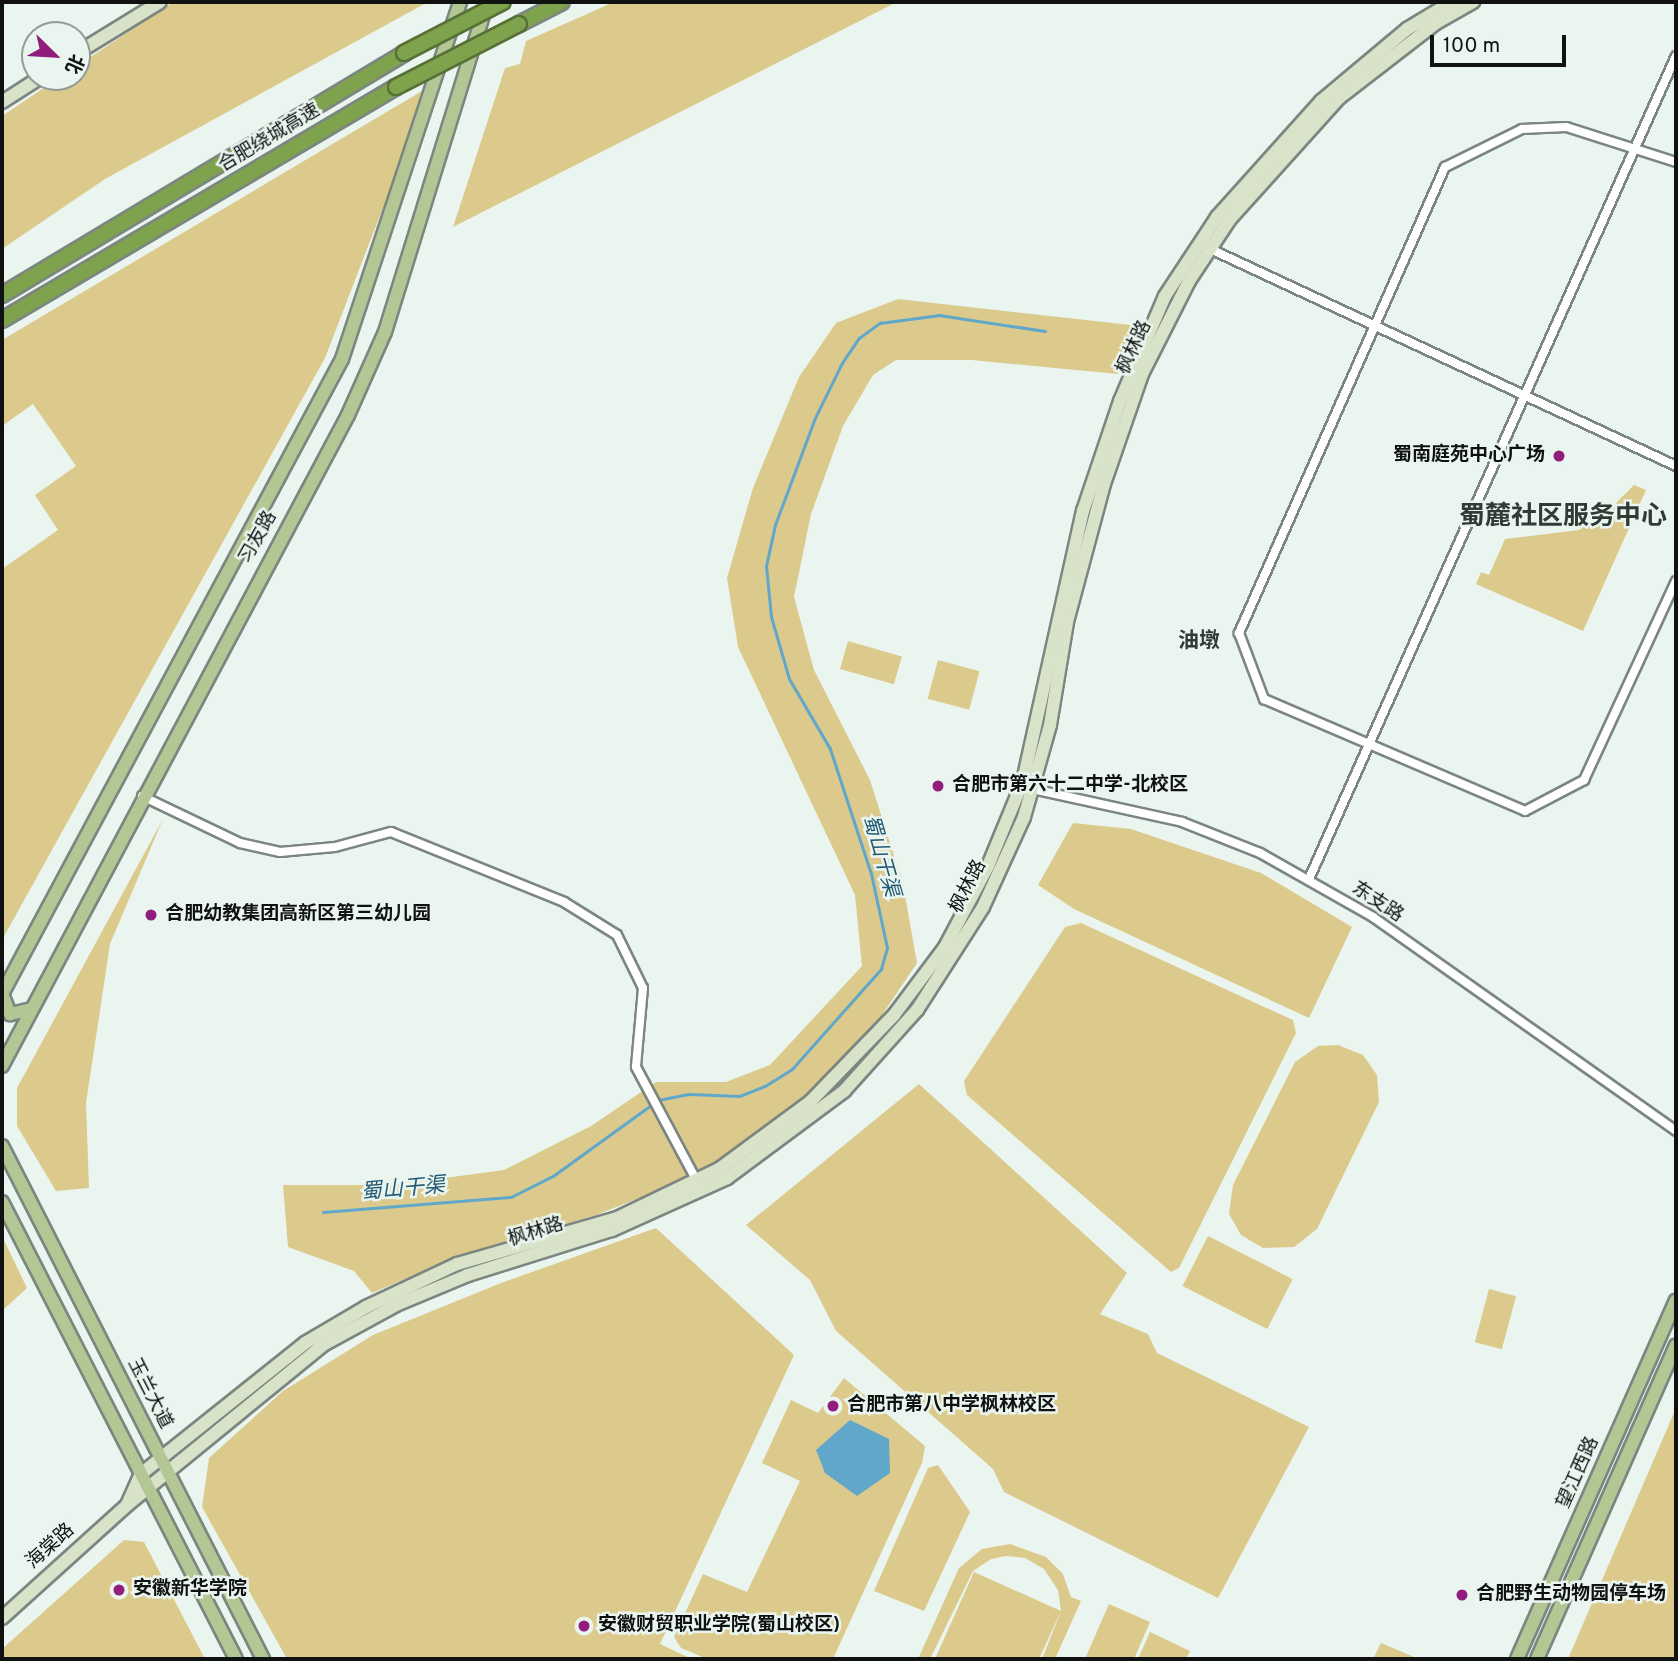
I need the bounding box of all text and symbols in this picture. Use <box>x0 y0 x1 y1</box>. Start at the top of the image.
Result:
north arrow <box>21 21 91 91</box>
scale bar <box>1433 21 1570 65</box>
text: 100 m <box>1443 33 1500 60</box>
text: 北 <box>59 50 88 77</box>
street label: 合肥绕城高速 <box>215 100 325 178</box>
street label: 枫林路 <box>1113 317 1157 379</box>
place label: 蜀南庭苑中心广场 <box>1393 445 1545 467</box>
marker: 蜀南庭苑中心广场 <box>1551 448 1567 464</box>
district label: 蜀麓社区服务中心 <box>1459 502 1667 534</box>
street label: 习友路 <box>235 508 283 568</box>
district label: 油墩 <box>1178 629 1220 655</box>
place label: 合肥市第六十二中学-北校区 <box>952 775 1188 797</box>
marker: 合肥市第六十二中学-北校区 <box>930 778 946 794</box>
water label: 蜀山干渠 <box>856 812 904 900</box>
street label: 枫林路 <box>946 856 992 918</box>
street label: 东支路 <box>1347 878 1407 928</box>
place label: 合肥幼教集团高新区第三幼儿园 <box>165 904 431 926</box>
marker: 合肥幼教集团高新区第三幼儿园 <box>143 907 159 923</box>
water label: 蜀山干渠 <box>360 1174 446 1206</box>
street label: 枫林路 <box>505 1214 567 1252</box>
street label: 玉兰大道 <box>122 1355 176 1433</box>
place label: 合肥市第八中学枫林校区 <box>847 1395 1056 1417</box>
marker: 合肥市第八中学枫林校区 <box>825 1398 841 1414</box>
street label: 望江西路 <box>1553 1434 1605 1512</box>
street label: 海棠路 <box>22 1519 80 1575</box>
place label: 安徽新华学院 <box>133 1579 247 1601</box>
marker: 安徽新华学院 <box>111 1582 127 1598</box>
place label: 合肥野生动物园停车场 <box>1476 1584 1666 1606</box>
marker: 合肥野生动物园停车场 <box>1454 1587 1470 1603</box>
place label: 安徽财贸职业学院(蜀山校区) <box>598 1615 840 1637</box>
marker: 安徽财贸职业学院(蜀山校区) <box>576 1618 592 1634</box>

